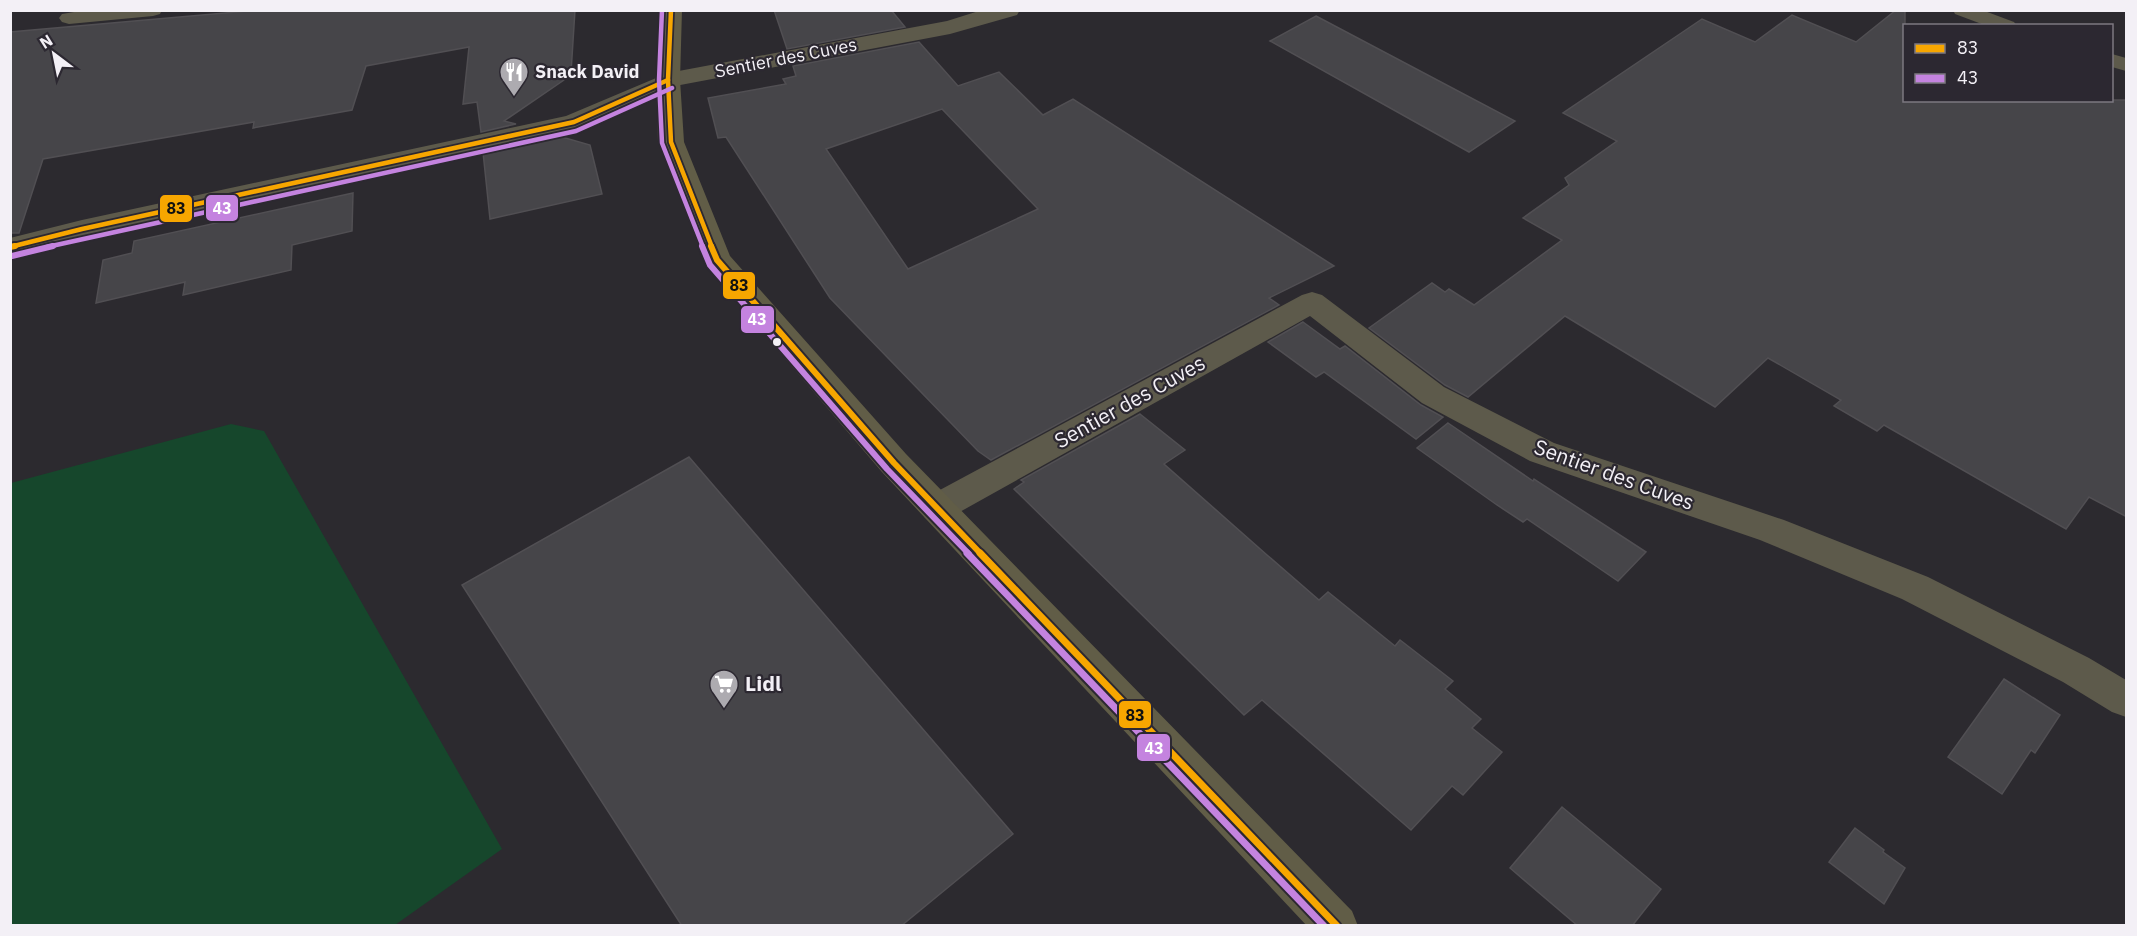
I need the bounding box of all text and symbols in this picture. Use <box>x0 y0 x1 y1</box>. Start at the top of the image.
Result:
north arrow <box>24 24 84 84</box>
legend <box>1903 24 2113 102</box>
text: N <box>36 30 56 53</box>
street label: Sentier des Cuves <box>713 32 859 83</box>
text: 83 <box>1957 36 1979 59</box>
restaurant icon: Snack David <box>498 56 530 98</box>
place label: Snack David <box>535 60 640 83</box>
text: 43 <box>1957 66 1979 89</box>
line badge: 83 <box>159 194 193 223</box>
line badge: 43 <box>205 194 239 222</box>
text: 83 <box>166 198 186 218</box>
text: 43 <box>212 198 232 218</box>
line badge: 83 <box>722 271 756 300</box>
text: 83 <box>729 275 749 295</box>
line badge: 43 <box>740 305 775 334</box>
text: 43 <box>747 309 767 329</box>
unlabelled marker <box>771 336 783 348</box>
street label: Sentier des Cuves <box>1049 348 1210 454</box>
street label: Sentier des Cuves <box>1530 432 1698 516</box>
supermarket icon: Lidl <box>708 668 740 710</box>
place label: Lidl <box>745 669 781 697</box>
line badge: 83 <box>1118 700 1152 729</box>
text: 83 <box>1125 705 1145 725</box>
line badge: 43 <box>1136 733 1171 762</box>
text: 43 <box>1144 738 1164 758</box>

